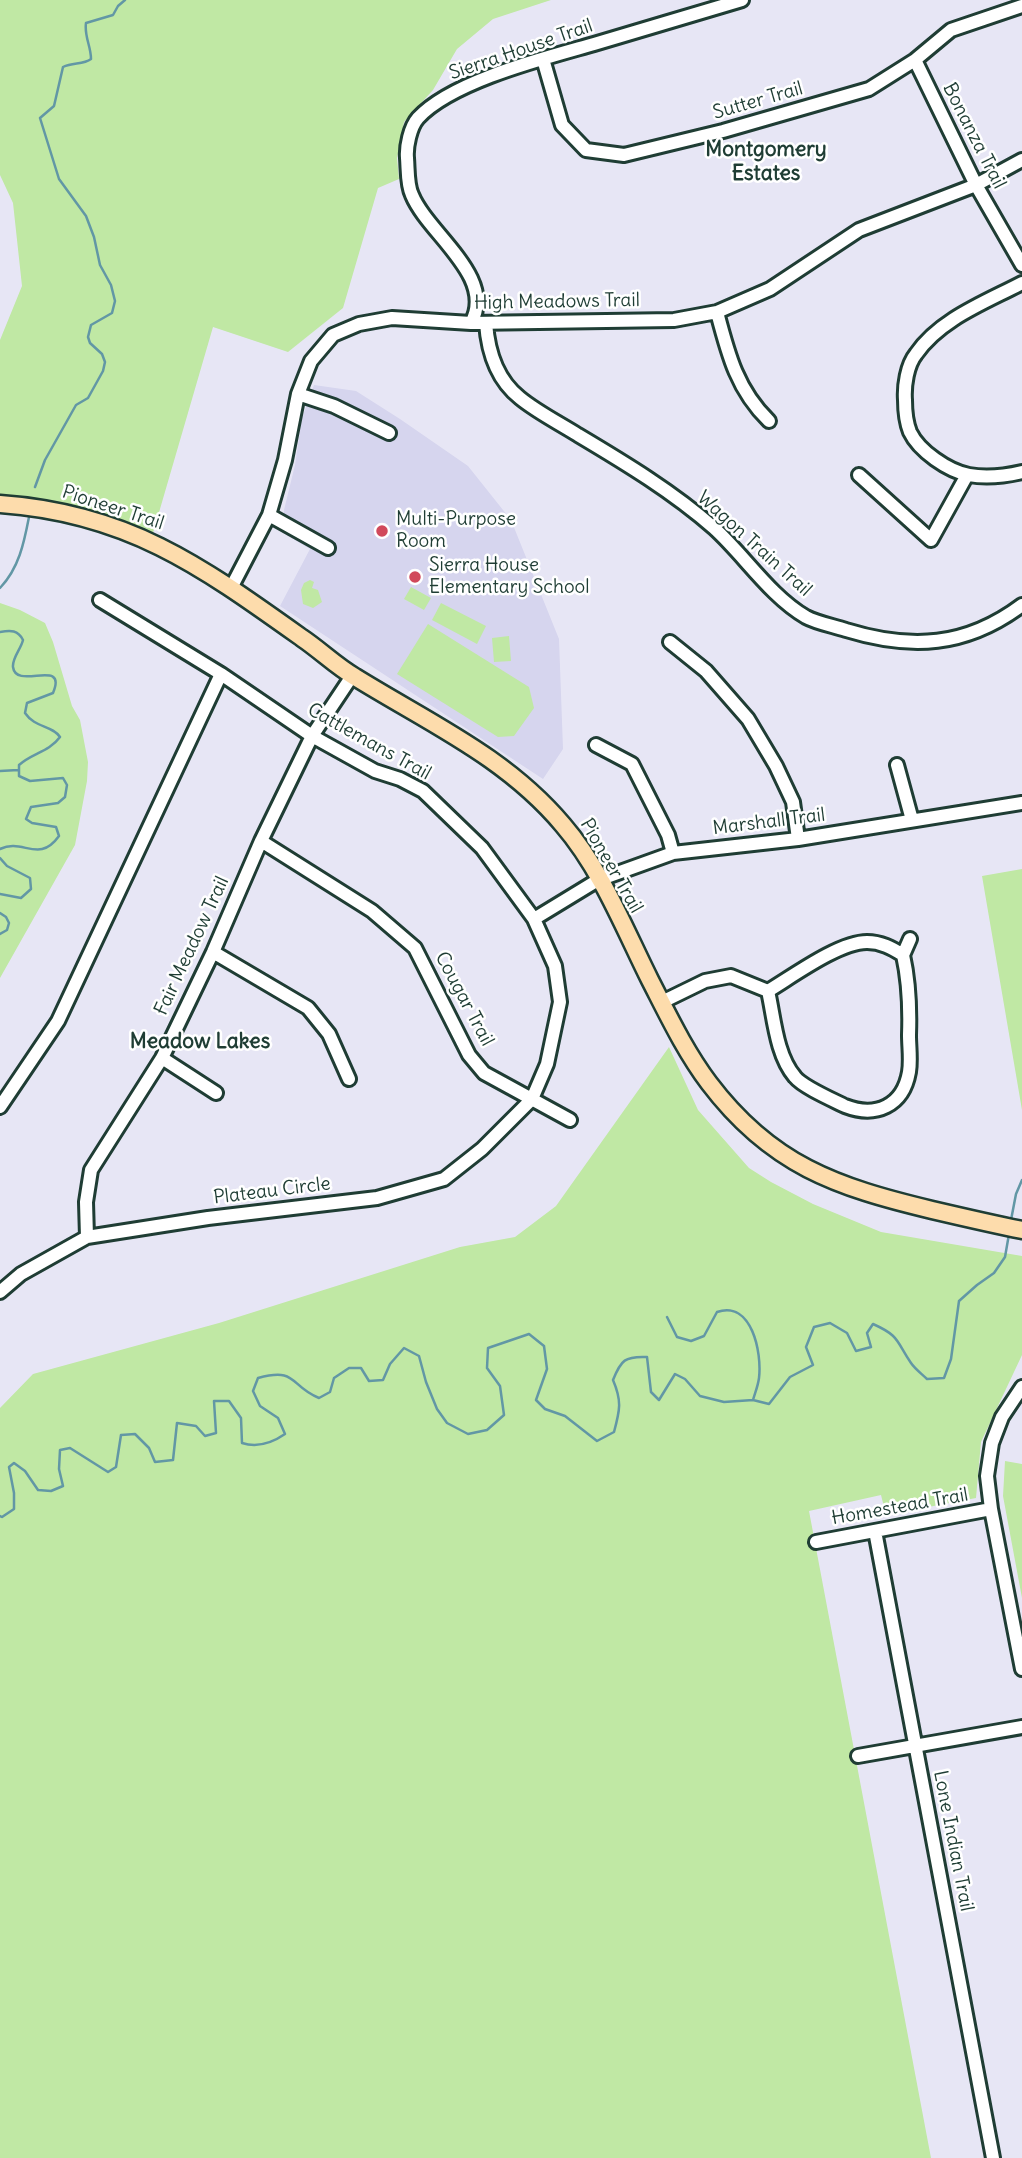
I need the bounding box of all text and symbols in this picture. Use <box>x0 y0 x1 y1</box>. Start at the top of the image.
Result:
street label: Sierra House Trail <box>446 15 596 85</box>
street label: Sutter Trail <box>710 77 806 125</box>
street label: Bonanza Trail <box>938 79 1010 193</box>
district label: Montgomery Estates <box>705 137 827 187</box>
street label: High Meadows Trail <box>474 289 640 315</box>
street label: Pioneer Trail <box>59 481 167 535</box>
street label: Wagon Train Trail <box>692 486 816 602</box>
place label: Multi-Purpose Room <box>396 509 516 553</box>
marker: Multi-Purpose Room <box>374 523 390 539</box>
place label: Sierra House Elementary School <box>429 555 590 599</box>
marker: Sierra House Elementary School <box>407 569 423 585</box>
street label: Cattlemans Trail <box>303 699 435 785</box>
street label: Marshall Trail <box>712 804 826 840</box>
street label: Pioneer Trail <box>575 815 647 917</box>
street label: Fair Meadow Trail <box>150 873 234 1019</box>
street label: Cougar Trail <box>430 948 498 1050</box>
district label: Meadow Lakes <box>130 1029 270 1055</box>
street label: Plateau Circle <box>212 1173 332 1209</box>
street label: Homestead Trail <box>830 1484 970 1530</box>
street label: Lone Indian Trail <box>928 1769 978 1913</box>

